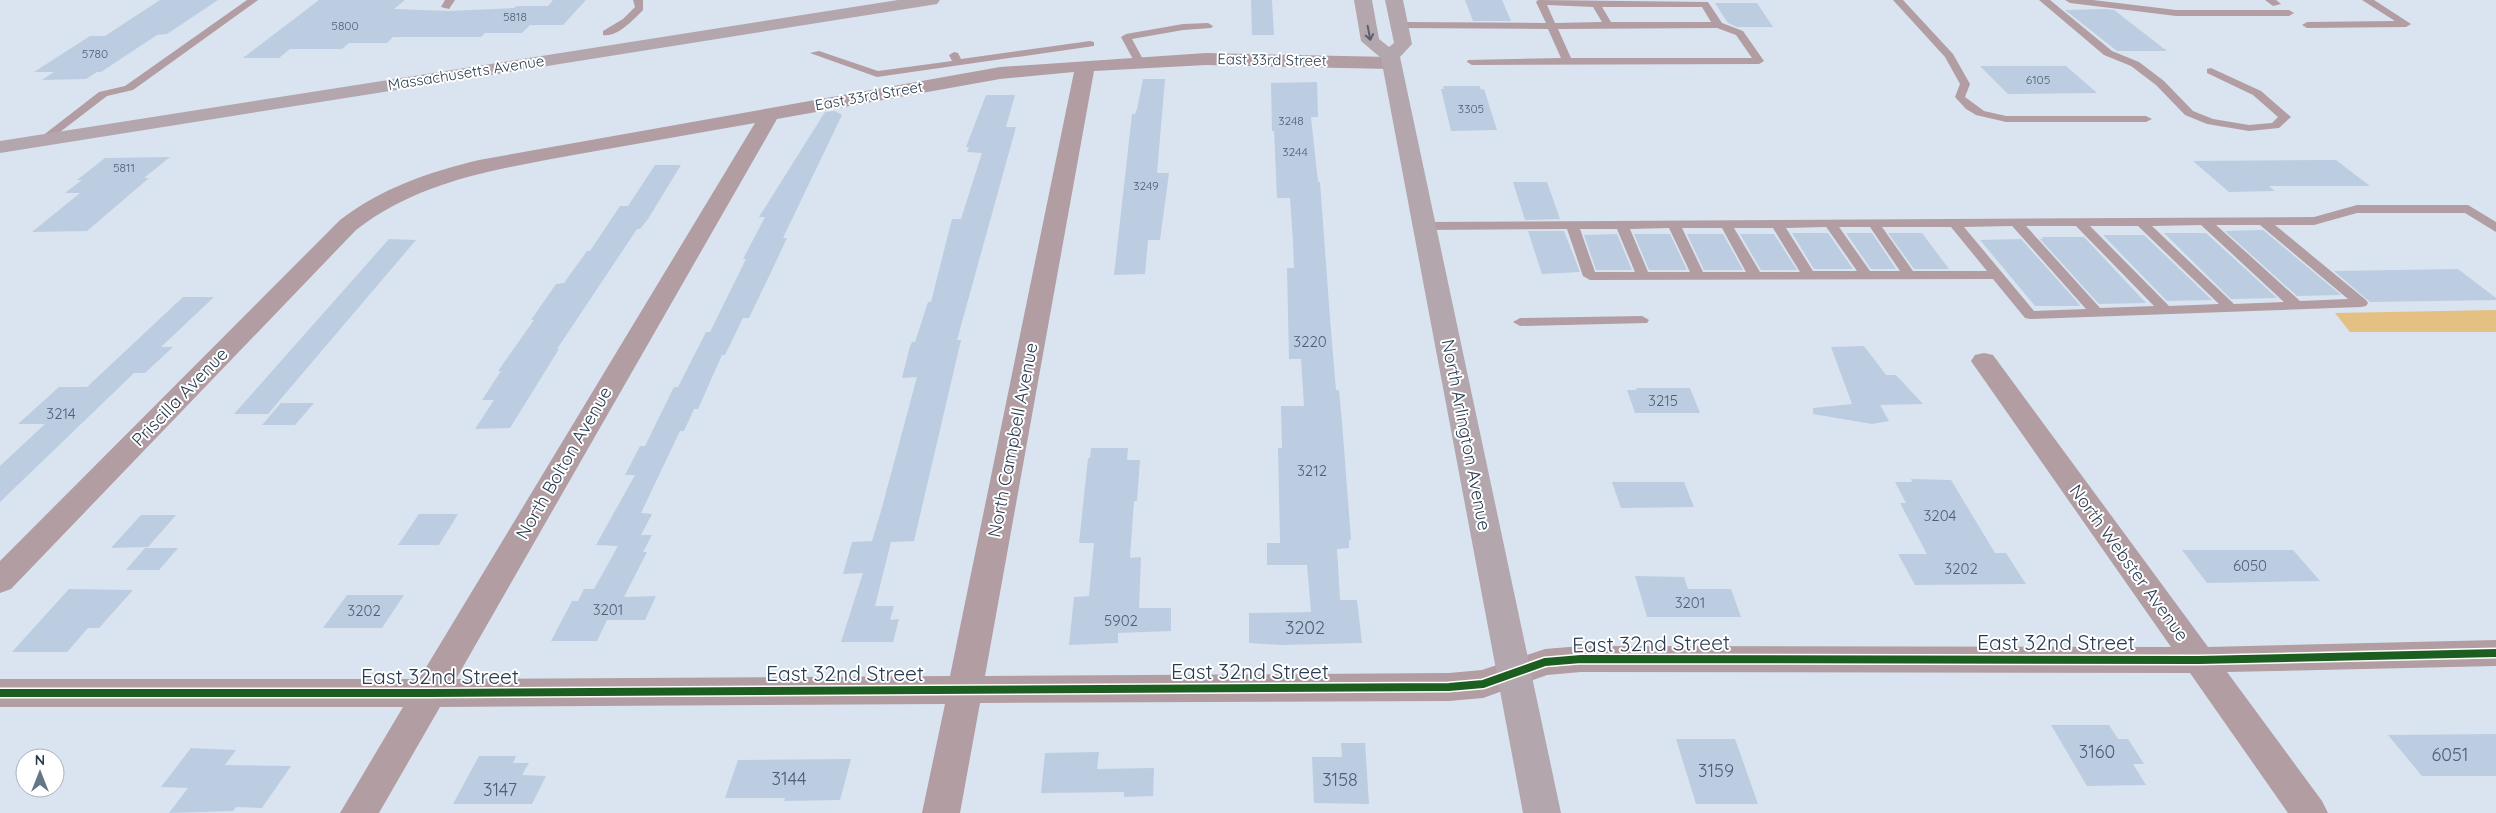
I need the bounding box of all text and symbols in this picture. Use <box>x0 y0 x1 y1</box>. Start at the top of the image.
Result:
house number: 5818 <box>503 9 527 24</box>
house number: 5800 <box>331 18 359 33</box>
one-way arrow <box>1365 24 1374 40</box>
house number: 5780 <box>82 46 108 61</box>
street label: East 33rd Street <box>1217 49 1327 70</box>
street label: Massachusetts Avenue <box>386 51 545 94</box>
house number: 6105 <box>2026 72 2050 87</box>
street label: East 33rd Street <box>814 77 924 114</box>
house number: 3305 <box>1458 101 1484 116</box>
house number: 3248 <box>1278 113 1304 128</box>
house number: 3244 <box>1282 144 1308 159</box>
house number: 5811 <box>113 160 135 175</box>
house number: 3249 <box>1133 178 1159 193</box>
house number: 3220 <box>1293 332 1327 351</box>
street label: North Arlington Avenue <box>1437 337 1496 532</box>
street label: North Campbell Avenue <box>982 341 1043 539</box>
street label: Priscilla Avenue <box>127 342 233 451</box>
street label: North Bolton Avenue <box>510 382 617 543</box>
house number: 3215 <box>1648 391 1678 410</box>
house number: 3214 <box>46 404 76 423</box>
house number: 3212 <box>1297 461 1327 480</box>
street label: North Webster Avenue <box>2065 480 2194 646</box>
house number: 3204 <box>1923 506 1957 525</box>
house number: 6050 <box>2233 556 2267 575</box>
house number: 3202 <box>1944 559 1978 578</box>
house number: 3201 <box>1675 593 1705 612</box>
house number: 3201 <box>593 600 623 619</box>
house number: 3202 <box>347 601 381 620</box>
house number: 5902 <box>1104 611 1138 630</box>
house number: 3202 <box>1285 616 1325 639</box>
street label: East 32nd Street <box>1572 629 1730 657</box>
street label: East 32nd Street <box>1977 629 2135 655</box>
street label: East 32nd Street <box>1171 658 1329 684</box>
street label: East 32nd Street <box>766 660 924 686</box>
street label: East 32nd Street <box>361 663 519 689</box>
house number: 3160 <box>2079 740 2115 763</box>
house number: 6051 <box>2432 743 2468 766</box>
north arrow <box>15 748 65 798</box>
text: N <box>35 751 45 769</box>
house number: 3159 <box>1698 759 1734 782</box>
house number: 3144 <box>772 767 806 790</box>
house number: 3158 <box>1322 768 1358 791</box>
house number: 3147 <box>483 778 517 801</box>

